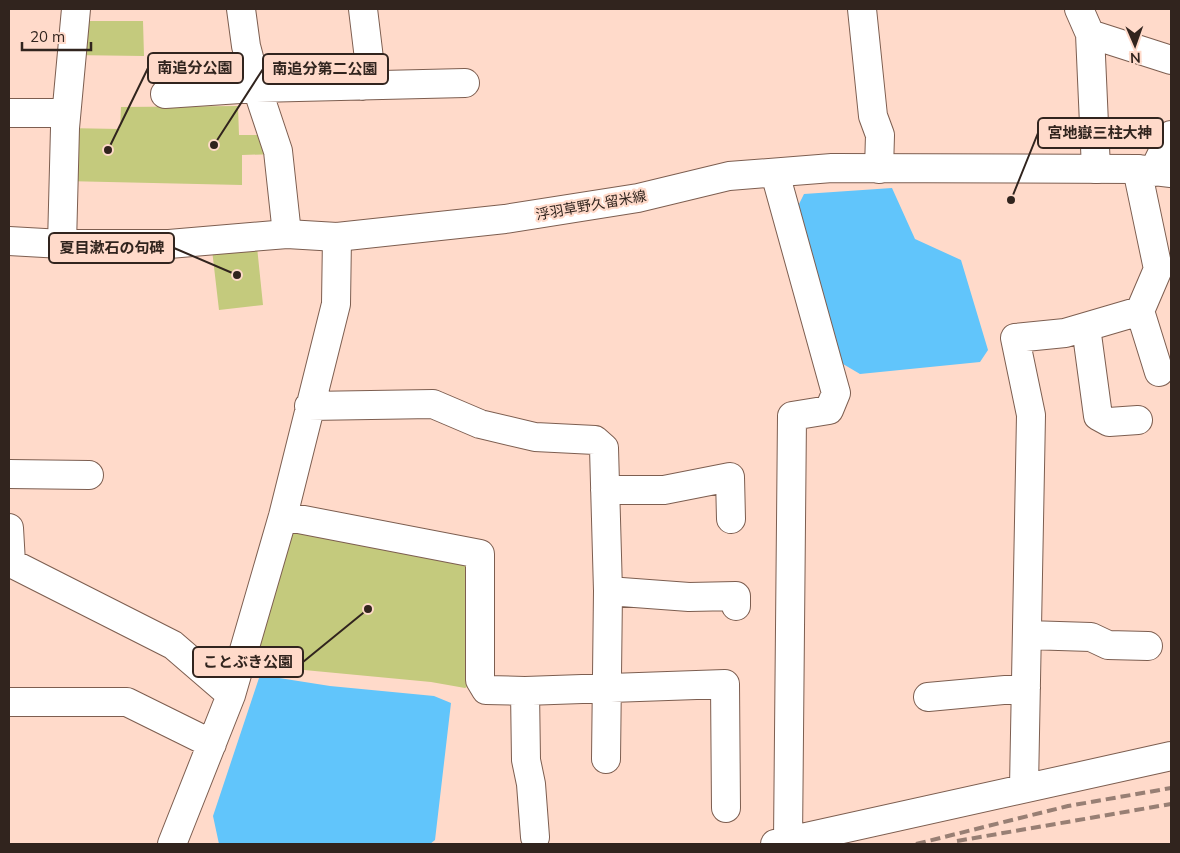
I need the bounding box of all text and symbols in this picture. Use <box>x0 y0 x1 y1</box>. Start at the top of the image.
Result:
scale bar <box>22 20 91 52</box>
north arrow <box>1110 20 1160 70</box>
text: 20 m <box>30 27 65 46</box>
text: N <box>1130 49 1141 67</box>
callout: 南追分公園 <box>148 53 243 83</box>
callout: 南追分第二公園 <box>263 54 388 84</box>
text: 南追分公園 <box>157 58 233 77</box>
text: 南追分第二公園 <box>272 59 378 78</box>
callout: 宮地嶽三柱大神 <box>1038 118 1163 148</box>
text: 宮地嶽三柱大神 <box>1047 123 1153 142</box>
street label: 浮羽草野久留米線 <box>534 186 648 224</box>
callout: 夏目漱石の句碑 <box>49 233 174 263</box>
text: 夏目漱石の句碑 <box>59 238 165 257</box>
callout: ことぶき公園 <box>193 647 303 677</box>
text: ことぶき公園 <box>203 652 293 671</box>

